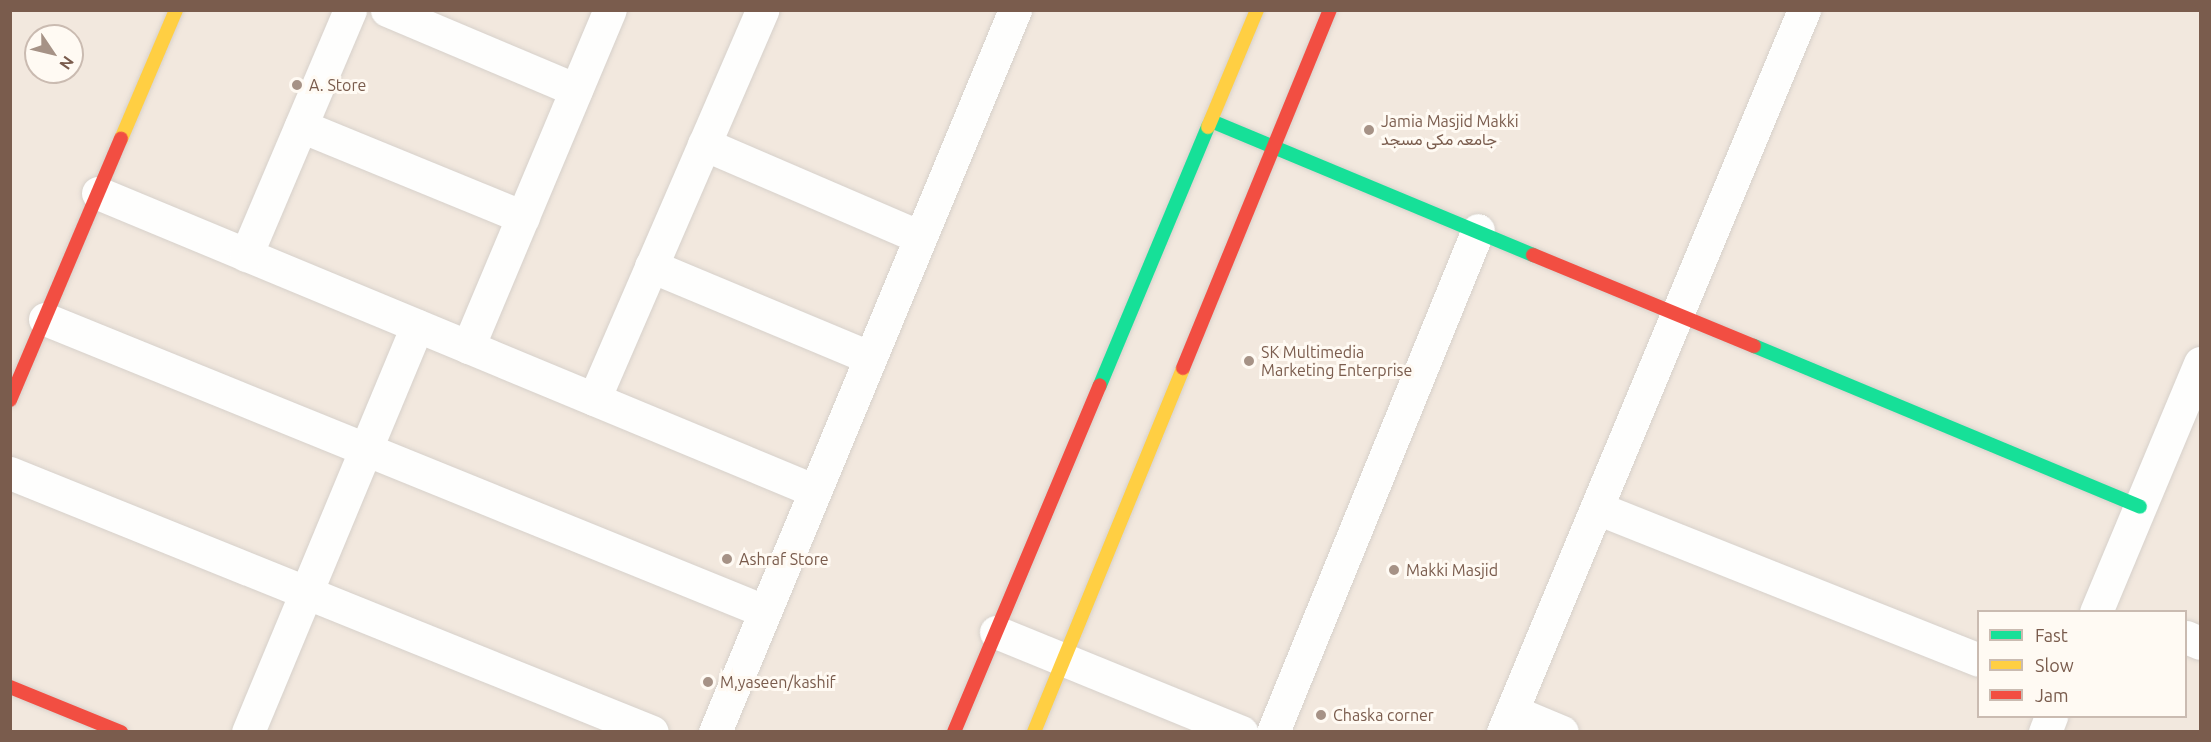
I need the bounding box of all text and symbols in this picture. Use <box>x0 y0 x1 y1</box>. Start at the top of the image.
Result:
north arrow <box>24 24 84 84</box>
text: N <box>56 53 78 73</box>
place label: A. Store <box>309 75 366 95</box>
marker: A. Store <box>290 78 304 92</box>
place label: Jamia Masjid Makki جامعہ مکی مسجد <box>1381 111 1519 149</box>
marker: Jamia Masjid Makki جامعہ مکی مسجد <box>1362 123 1376 137</box>
place label: SK Multimedia Marketing Enterprise <box>1261 342 1412 380</box>
marker: SK Multimedia Marketing Enterprise <box>1242 354 1256 368</box>
place label: Ashraf Store <box>739 549 829 569</box>
marker: Ashraf Store <box>720 552 734 566</box>
place label: Makki Masjid <box>1406 560 1498 580</box>
marker: Makki Masjid <box>1387 563 1401 577</box>
legend <box>1977 610 2187 718</box>
text: Fast <box>2035 625 2068 645</box>
text: Slow <box>2035 655 2074 675</box>
place label: M,yaseen/kashif <box>720 672 836 692</box>
marker: M,yaseen/kashif <box>701 675 715 689</box>
text: Jam <box>2035 685 2069 705</box>
place label: Chaska corner <box>1333 705 1434 725</box>
marker: Chaska corner <box>1314 708 1328 722</box>

